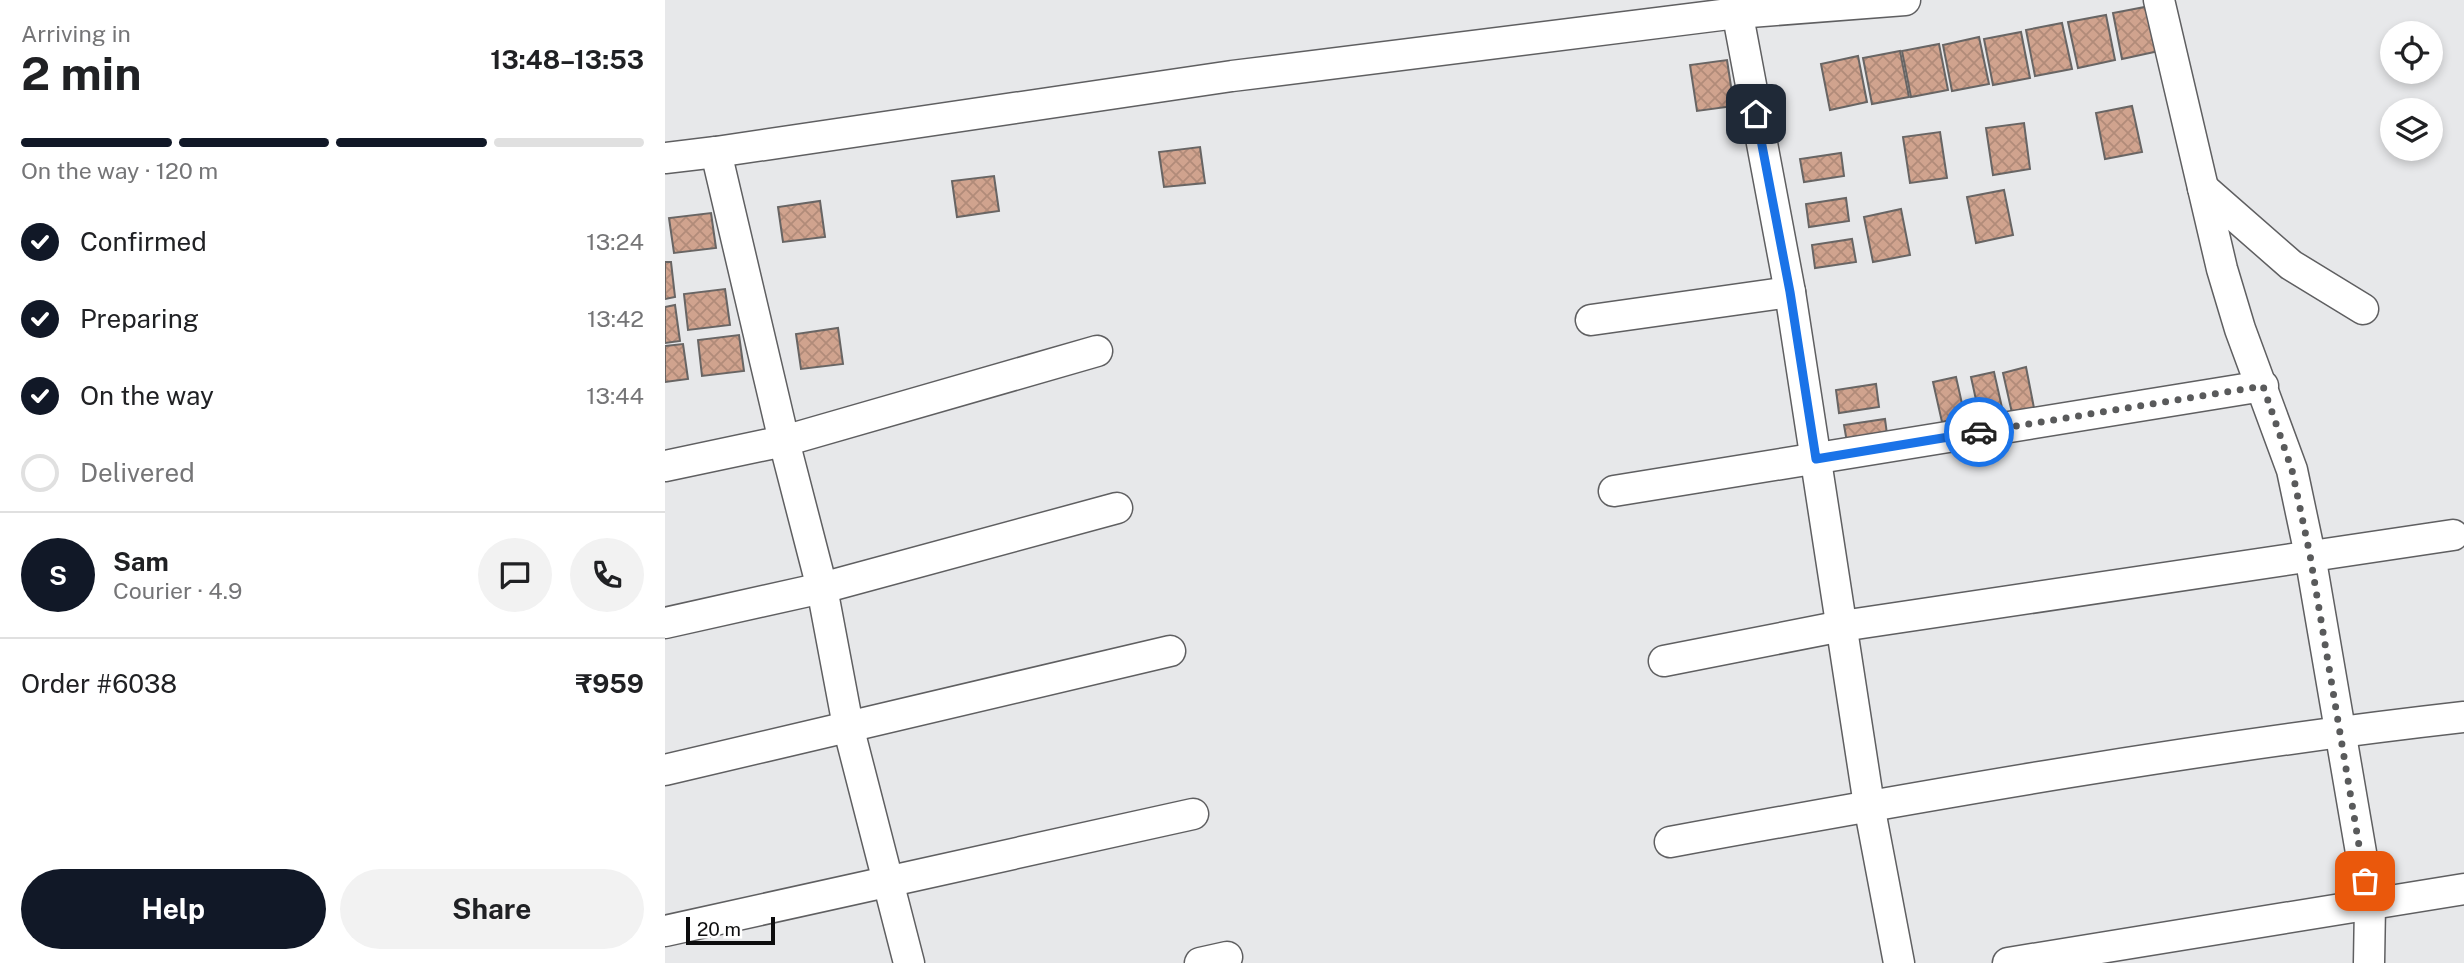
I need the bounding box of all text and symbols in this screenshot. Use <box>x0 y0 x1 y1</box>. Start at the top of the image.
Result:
text: Arriving in <box>21 20 131 47</box>
map controls <box>2380 21 2443 161</box>
button: locate <box>2380 21 2443 84</box>
text: 13:48–13:53 <box>490 44 644 75</box>
text: 2 min <box>21 46 141 100</box>
pin <box>1726 84 1786 144</box>
icon: home <box>1737 95 1775 133</box>
button: layers <box>2380 98 2443 161</box>
text: On the way · 120 m <box>21 157 218 184</box>
icon: check <box>21 223 59 261</box>
text: Confirmed <box>80 226 207 257</box>
text: 13:24 <box>586 228 644 255</box>
icon: check <box>21 300 59 338</box>
text: Preparing <box>80 303 199 334</box>
text: 13:42 <box>587 305 644 332</box>
icon: check <box>21 377 59 415</box>
text: On the way <box>80 380 214 411</box>
text: 13:44 <box>586 382 644 409</box>
courier <box>1944 397 2014 467</box>
icon: car <box>1960 413 1998 451</box>
text: Delivered <box>80 457 195 488</box>
button: chat <box>478 538 552 612</box>
button: phone <box>570 538 644 612</box>
text: Sam <box>113 546 169 577</box>
text: S <box>49 560 67 591</box>
text: Courier · 4.9 <box>113 577 242 604</box>
text: Order #6038 <box>21 668 177 699</box>
text: ₹959 <box>575 668 644 699</box>
pin <box>2335 851 2395 911</box>
icon: bag <box>2346 862 2384 900</box>
button: Help <box>21 869 326 949</box>
button: Share <box>340 869 644 949</box>
scale bar <box>686 914 775 946</box>
text: 20 m <box>697 918 741 940</box>

